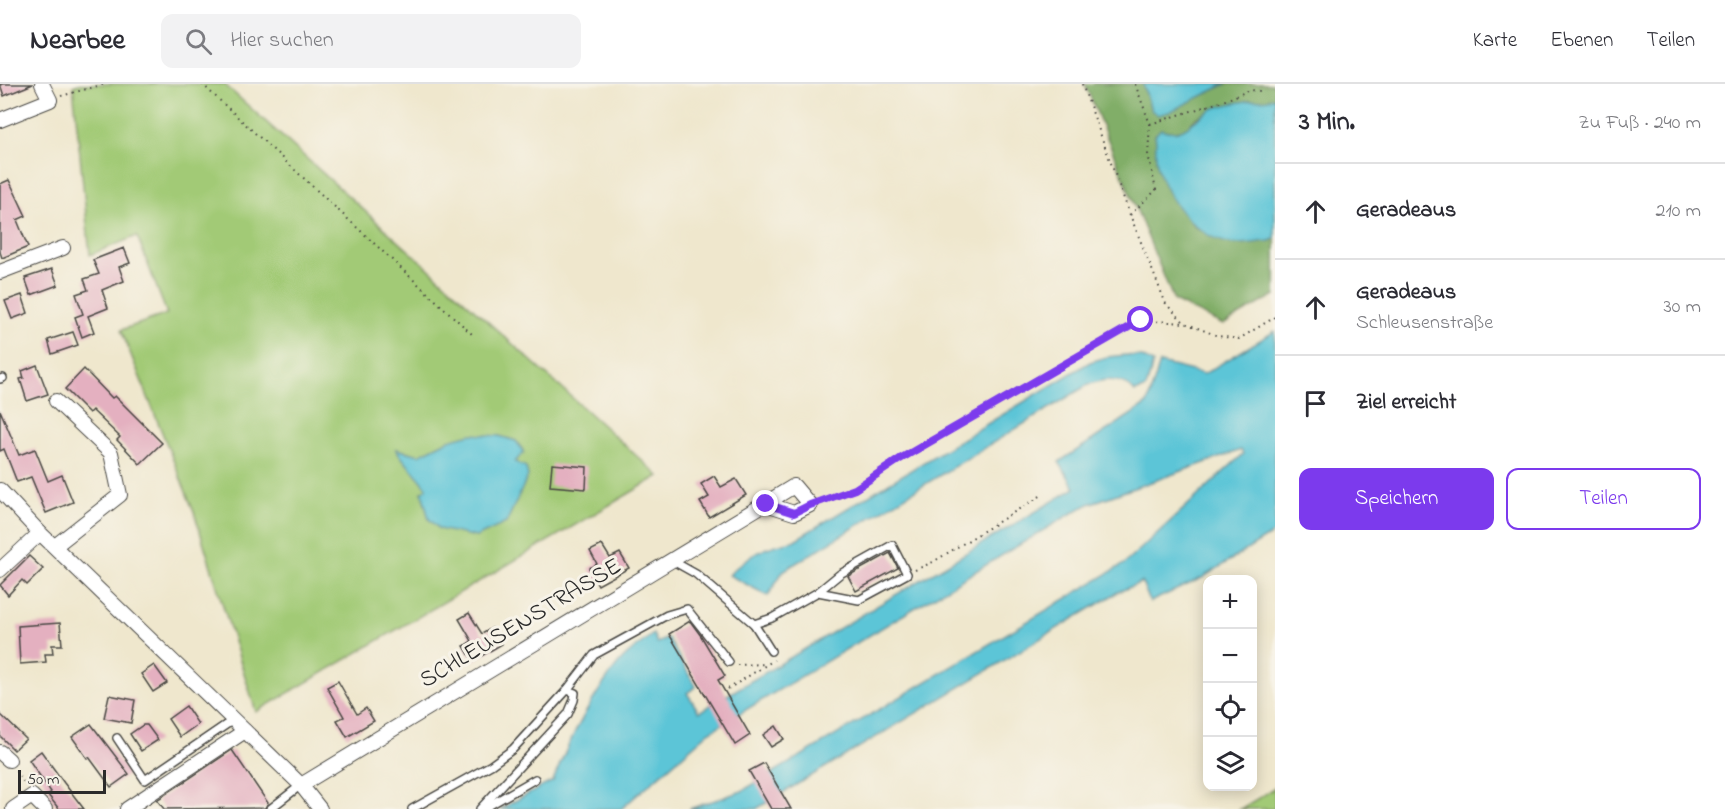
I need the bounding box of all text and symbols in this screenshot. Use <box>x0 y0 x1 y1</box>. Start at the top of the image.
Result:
search box <box>161 14 581 68</box>
text: Nearbee <box>30 21 125 62</box>
icon: search <box>182 25 215 58</box>
text: Hier suchen <box>230 25 334 57</box>
text: Karte <box>1473 26 1517 56</box>
text: Ebenen <box>1550 26 1613 56</box>
text: Teilen <box>1646 26 1695 56</box>
text: 3 Min. <box>1299 104 1355 142</box>
text: Zu Fuß · 240 m <box>1578 109 1701 138</box>
icon: ahead <box>1299 195 1332 228</box>
text: Geradeaus <box>1356 195 1456 227</box>
text: 210 m <box>1656 197 1701 226</box>
text: Geradeaus <box>1356 277 1456 309</box>
icon: ahead <box>1299 291 1332 324</box>
text: 30 m <box>1664 293 1701 322</box>
route start <box>1127 306 1153 332</box>
text: Schleusenstraße <box>1356 309 1493 338</box>
icon: arrive <box>1299 387 1332 420</box>
text: Ziel erreicht <box>1356 387 1456 419</box>
button: Speichern <box>1299 468 1494 530</box>
button: Teilen <box>1506 468 1701 530</box>
route end <box>752 490 778 516</box>
street label: SCHLEUSENSTRASSE <box>413 550 629 698</box>
map controls <box>1203 575 1257 791</box>
button: + <box>1203 575 1257 629</box>
button: − <box>1203 629 1257 683</box>
button: locate <box>1203 683 1257 737</box>
button: layers <box>1203 737 1257 791</box>
scale bar <box>18 767 106 794</box>
text: 50 m <box>27 768 59 792</box>

